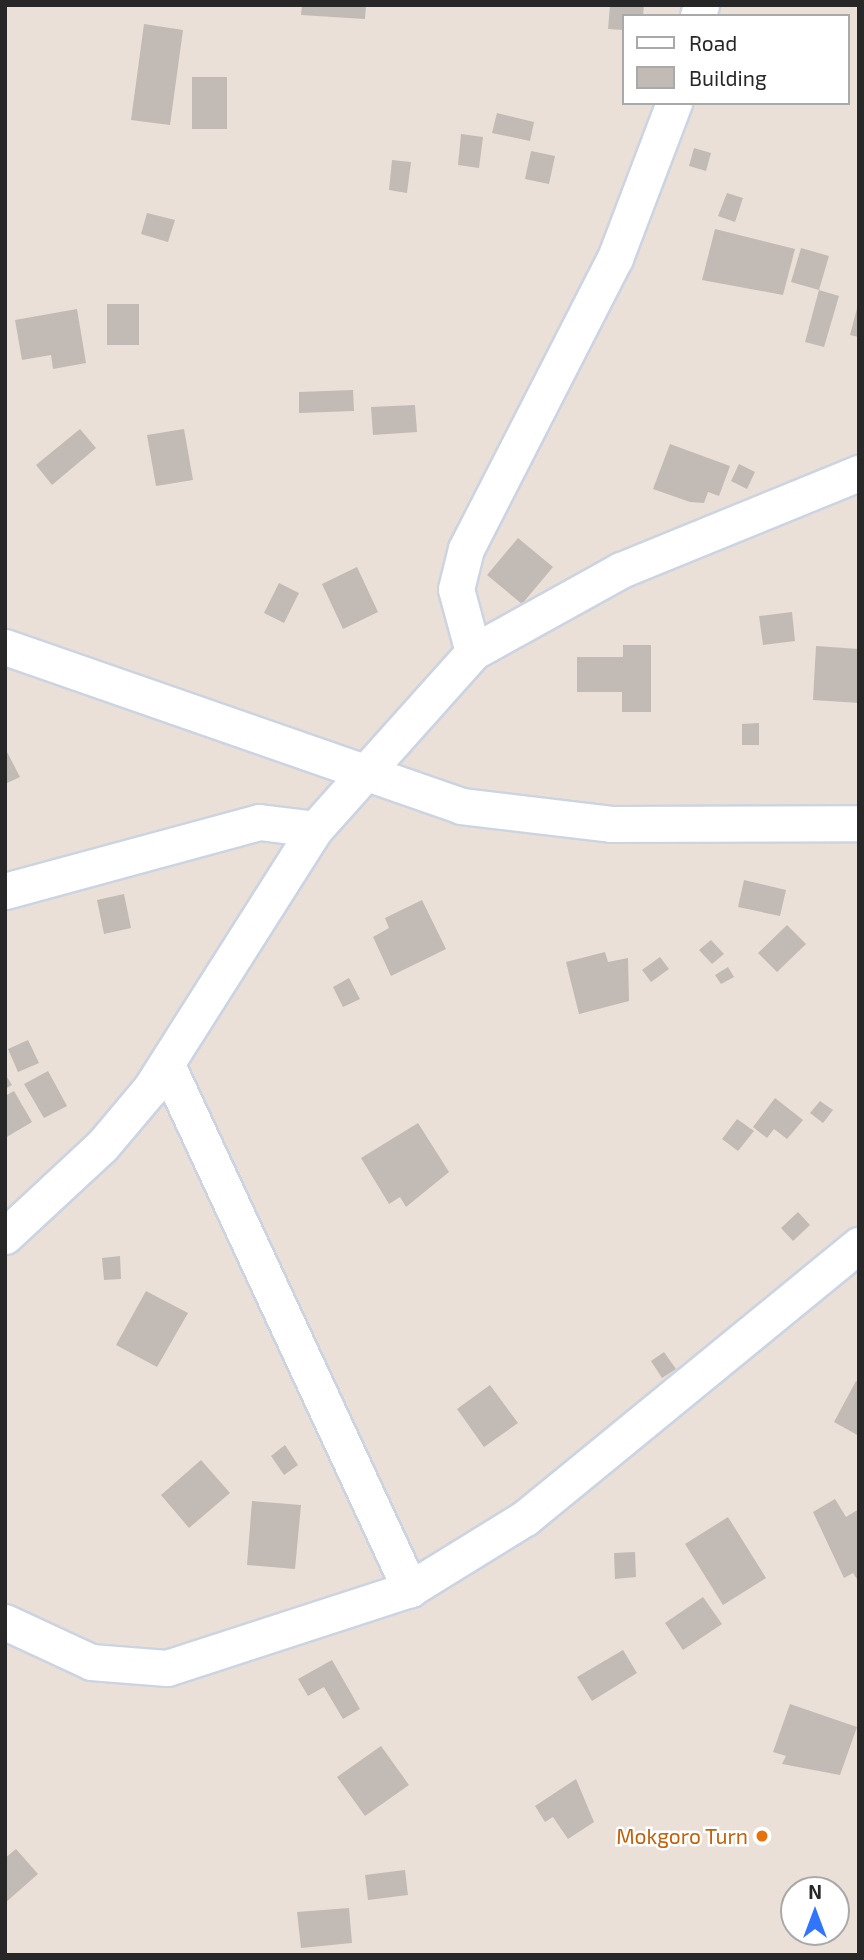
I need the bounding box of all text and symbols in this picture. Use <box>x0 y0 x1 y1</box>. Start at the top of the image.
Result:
legend <box>622 14 850 105</box>
text: Road <box>689 30 737 55</box>
text: Building <box>689 65 767 90</box>
place label: Mokgoro Turn <box>616 1823 748 1849</box>
marker: Mokgoro Turn <box>754 1828 770 1844</box>
north arrow <box>780 1876 850 1946</box>
text: N <box>808 1880 822 1903</box>

